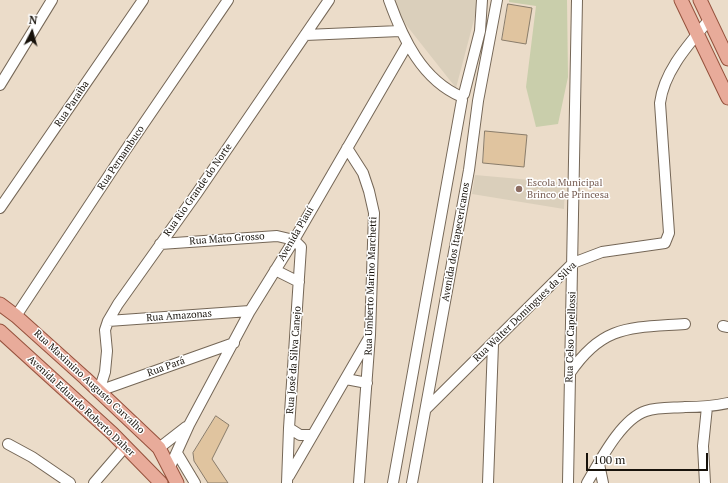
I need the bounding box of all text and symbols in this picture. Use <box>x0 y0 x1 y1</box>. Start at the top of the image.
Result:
north arrow <box>12 12 52 52</box>
text: N <box>28 13 38 27</box>
street label: Rua Paraiba <box>52 79 92 129</box>
street label: Rua Pernambuco <box>95 124 147 192</box>
street label: Rua Rio Grande do Norte <box>161 141 235 239</box>
place label: Escola Municipal Brinco de Princesa <box>527 177 609 200</box>
street label: Avenida dos Itapecericanos <box>440 182 472 302</box>
marker: Escola Municipal Brinco de Princesa <box>514 184 524 194</box>
street label: Avenida Piauí <box>276 205 316 263</box>
street label: Rua Umberto Marino Marchetti <box>363 216 379 356</box>
street label: Rua Mato Grosso <box>189 230 265 248</box>
street label: Rua Walter Domingues da Silva <box>471 259 579 365</box>
street label: Rua Celso Capellossi <box>563 291 579 383</box>
street label: Rua José da Silva Canejo <box>284 306 304 414</box>
street label: Rua Amazonas <box>146 308 212 324</box>
street label: Rua Maximino Augusto Carvalho <box>31 328 147 436</box>
street label: Avenida Eduardo Roberto Daher <box>25 353 137 459</box>
street label: Rua Pará <box>145 355 187 379</box>
scale bar <box>588 445 710 471</box>
text: 100 m <box>593 452 625 467</box>

